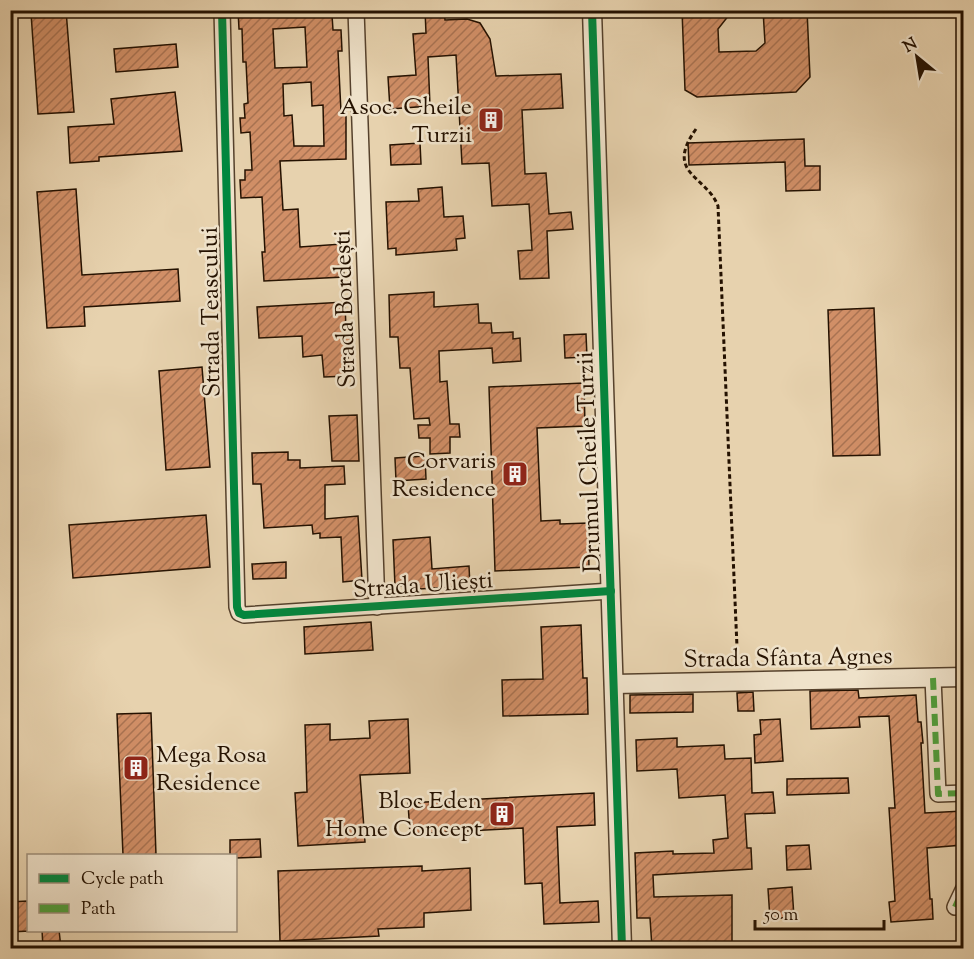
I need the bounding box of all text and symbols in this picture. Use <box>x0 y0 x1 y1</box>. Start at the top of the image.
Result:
north arrow <box>887 27 947 87</box>
text: N <box>899 33 922 59</box>
place label: Asoc. Cheile Turzii <box>340 91 472 153</box>
building icon: Asoc. Cheile Turzii <box>476 105 506 135</box>
street label: Strada Teascului <box>194 226 230 397</box>
street label: Strada Bordești <box>326 229 366 389</box>
street label: Drumul Cheile Turzii <box>569 351 611 573</box>
place label: Corvaris Residence <box>392 445 496 507</box>
building icon: Corvaris Residence <box>500 459 530 489</box>
street label: Strada Uliești <box>352 564 495 608</box>
street label: Strada Sfânta Agnes <box>683 640 893 678</box>
place label: Mega Rosa Residence <box>156 739 267 801</box>
building icon: Mega Rosa Residence <box>121 753 151 783</box>
place label: Bloc Eden Home Concept <box>325 785 482 847</box>
building icon: Bloc Eden Home Concept <box>487 799 517 829</box>
legend <box>27 854 237 932</box>
text: Cycle path <box>81 867 164 893</box>
scale bar <box>755 893 884 931</box>
text: Path <box>81 897 116 923</box>
text: 50 m <box>763 903 799 929</box>

